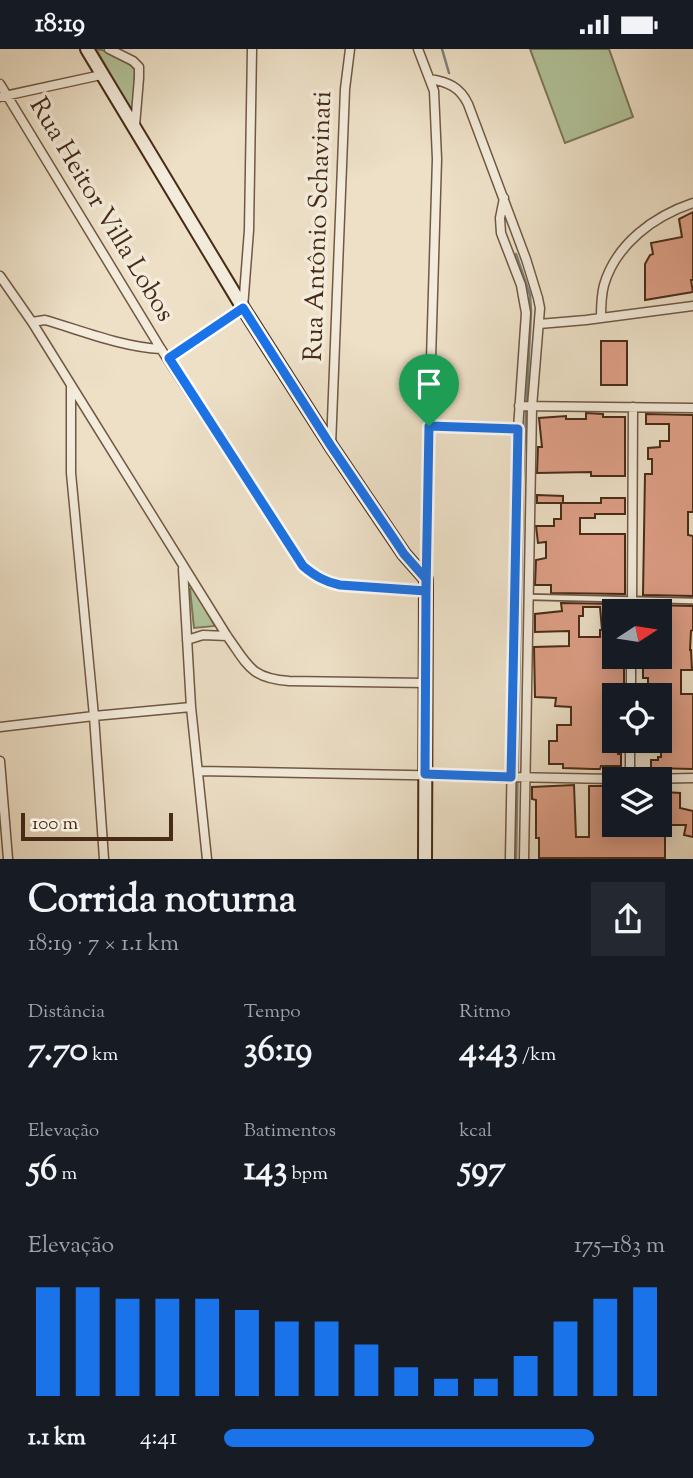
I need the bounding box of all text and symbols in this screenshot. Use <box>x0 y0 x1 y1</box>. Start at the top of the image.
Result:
text: 18:19 <box>35 6 85 43</box>
street label: Rua Antônio Schavinati <box>296 90 342 362</box>
street label: Rua Heitor Villa Lobos <box>19 91 183 329</box>
pin <box>399 354 459 426</box>
icon: arrive <box>410 365 448 403</box>
north arrow <box>602 599 672 669</box>
map controls <box>602 599 672 837</box>
button: locate <box>602 683 672 753</box>
button: layers <box>602 767 672 837</box>
scale bar <box>21 809 173 841</box>
text: 100 m <box>32 811 78 838</box>
text: Corrida noturna <box>28 875 296 929</box>
button: share <box>591 882 665 956</box>
text: 18:19 · 7 × 1.1 km <box>28 928 179 961</box>
text: Distância <box>28 999 105 1026</box>
text: Tempo <box>244 999 301 1026</box>
text: Ritmo <box>459 999 511 1026</box>
text: 7.70 <box>28 1026 88 1077</box>
text: 36:19 <box>244 1026 312 1077</box>
text: 4:43 <box>459 1026 518 1077</box>
text: km <box>88 1042 118 1069</box>
text: /km <box>518 1042 556 1069</box>
text: Elevação <box>28 1118 99 1145</box>
text: Batimentos <box>244 1118 336 1145</box>
text: kcal <box>459 1118 492 1145</box>
text: 56 <box>28 1145 57 1196</box>
text: 143 <box>244 1145 287 1196</box>
text: 597 <box>459 1145 506 1196</box>
text: m <box>57 1161 77 1188</box>
text: bpm <box>287 1161 328 1188</box>
text: Elevação <box>28 1230 114 1263</box>
text: 175–183 m <box>574 1230 665 1263</box>
text: 1.1 km <box>28 1422 86 1455</box>
text: 4:41 <box>140 1422 177 1455</box>

